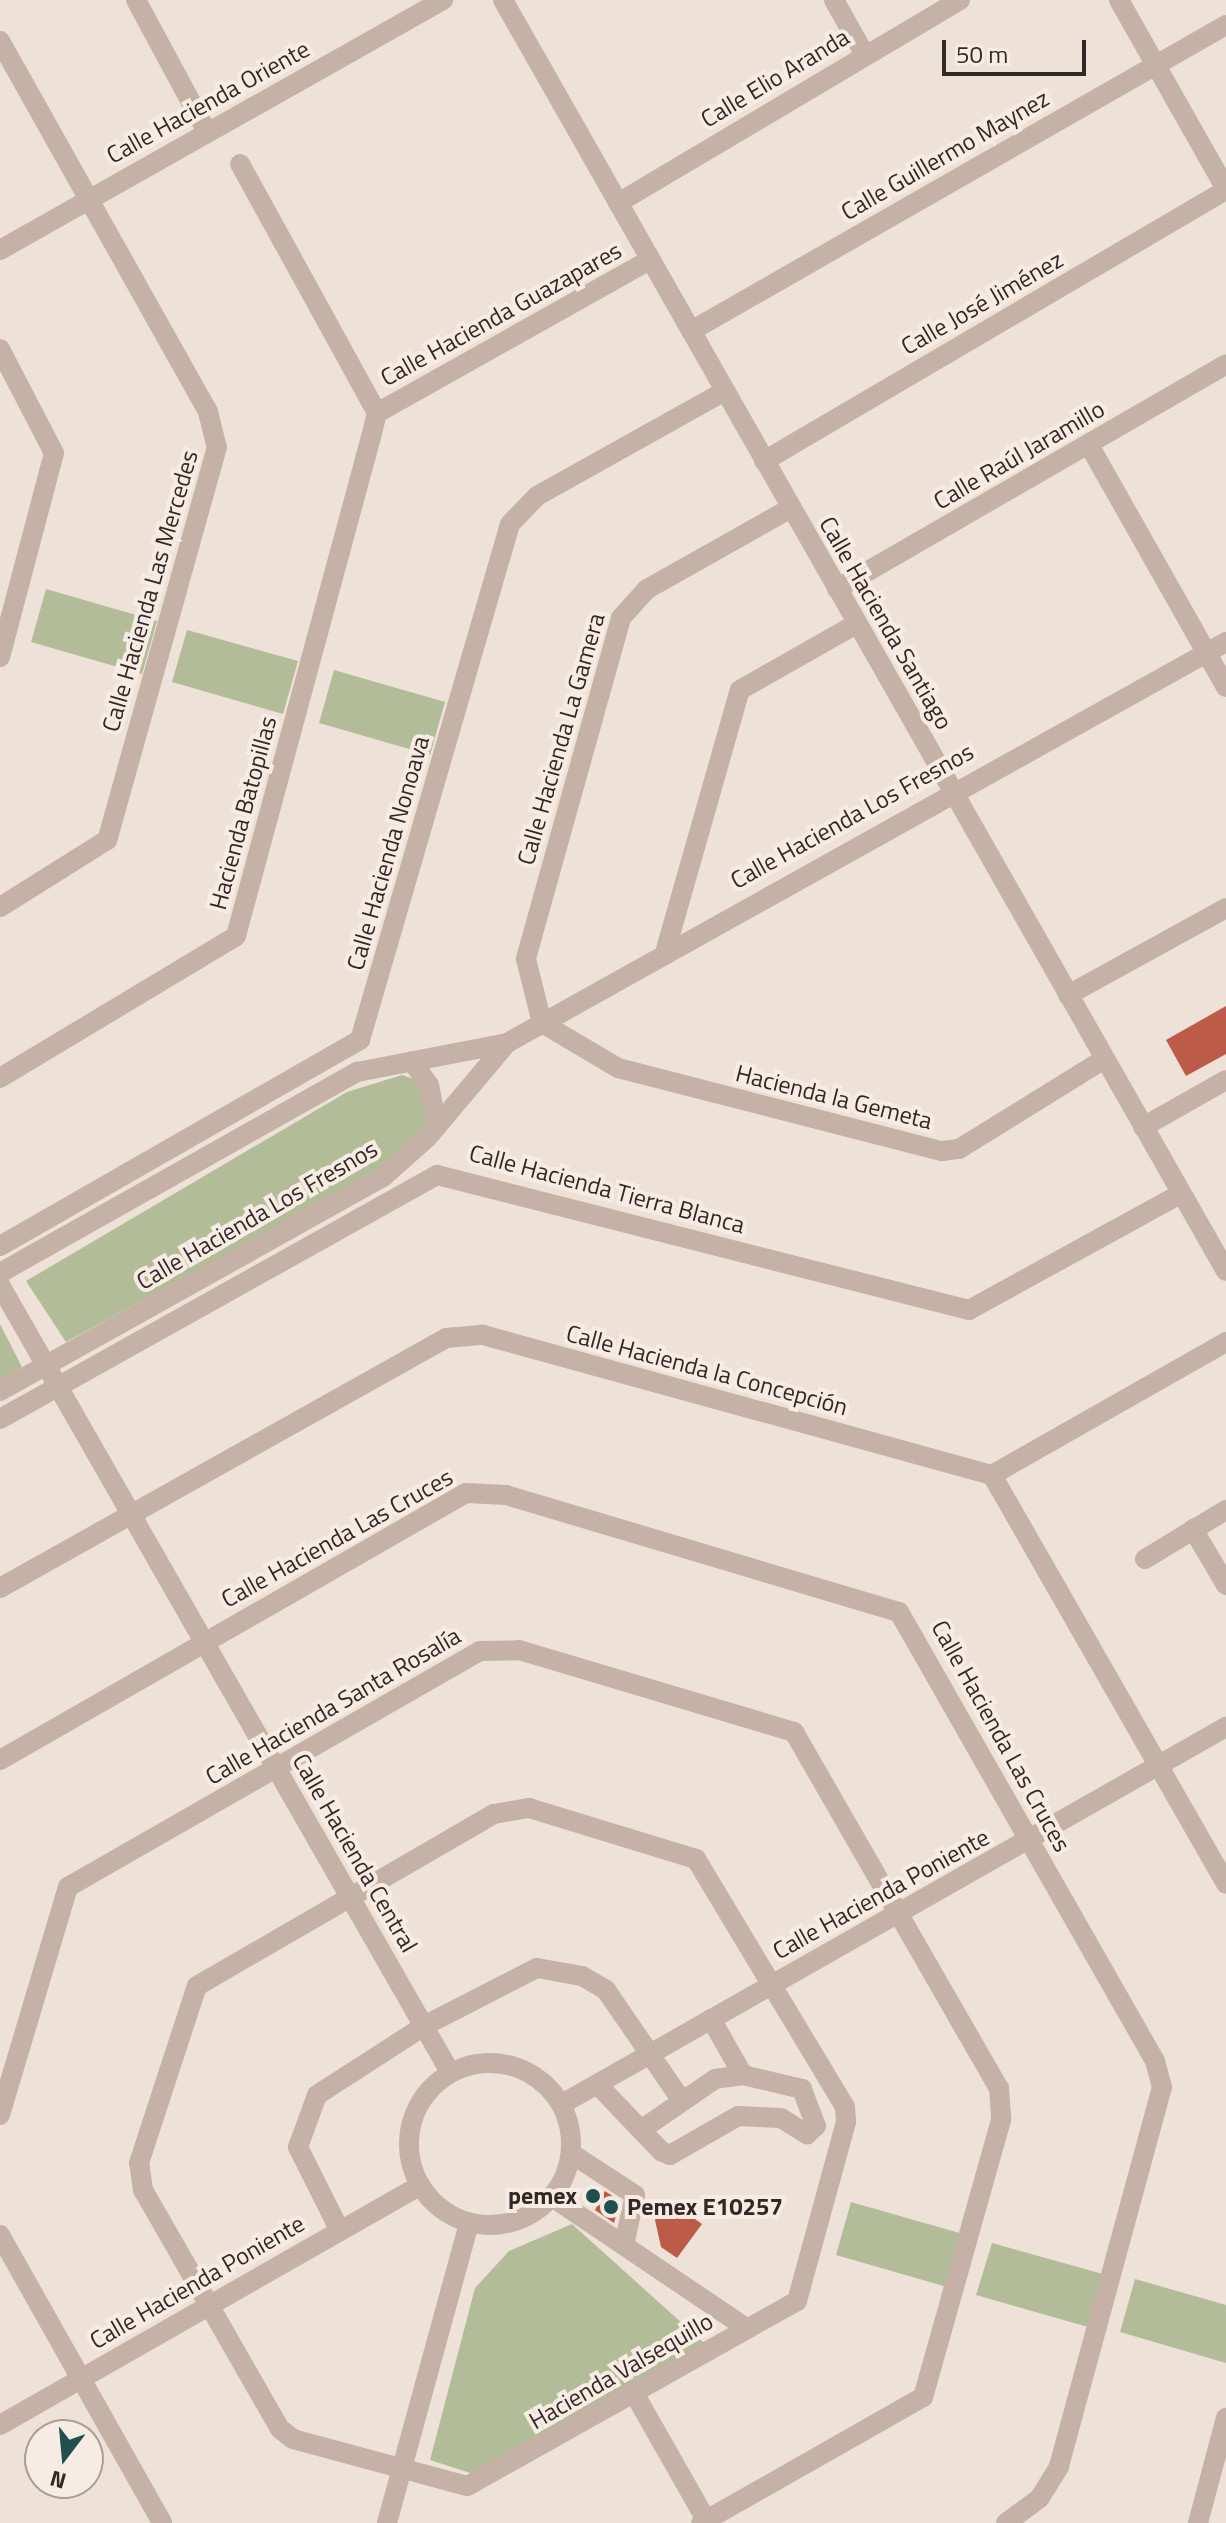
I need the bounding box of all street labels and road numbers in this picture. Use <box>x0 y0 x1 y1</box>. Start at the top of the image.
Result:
street label: Calle Elio Aranda <box>696 22 854 134</box>
street label: Calle Hacienda Oriente <box>102 34 314 170</box>
street label: Calle Guillermo Maynez <box>836 84 1054 226</box>
street label: Calle Hacienda Guazapares <box>375 236 627 392</box>
street label: Calle José Jiménez <box>896 245 1068 361</box>
street label: Calle Raúl Jaramillo <box>929 394 1109 516</box>
street label: Calle Hacienda Las Mercedes <box>96 447 204 735</box>
street label: Calle Hacienda Santiago <box>813 511 959 735</box>
street label: Calle Hacienda La Gamera <box>511 610 611 868</box>
street label: Hacienda Batopillas <box>203 713 283 913</box>
street label: Calle Hacienda Nonoava <box>341 733 435 973</box>
street label: Calle Hacienda Los Fresnos <box>726 737 978 895</box>
street label: Hacienda la Gemeta <box>733 1059 935 1135</box>
street label: Calle Hacienda Los Fresnos <box>132 1134 382 1296</box>
street label: Calle Hacienda Tierra Blanca <box>466 1138 748 1240</box>
street label: Calle Hacienda la Concepción <box>563 1319 851 1421</box>
street label: Calle Hacienda Las Cruces <box>216 1462 458 1614</box>
street label: Calle Hacienda Las Cruces <box>925 1615 1077 1857</box>
street label: Calle Hacienda Santa Rosalía <box>201 1621 465 1791</box>
street label: Calle Hacienda Central <box>286 1749 424 1957</box>
street label: Calle Hacienda Poniente <box>768 1823 994 1965</box>
street label: Calle Hacienda Poniente <box>85 2209 309 2355</box>
street label: Hacienda Valsequillo <box>524 2307 718 2435</box>

